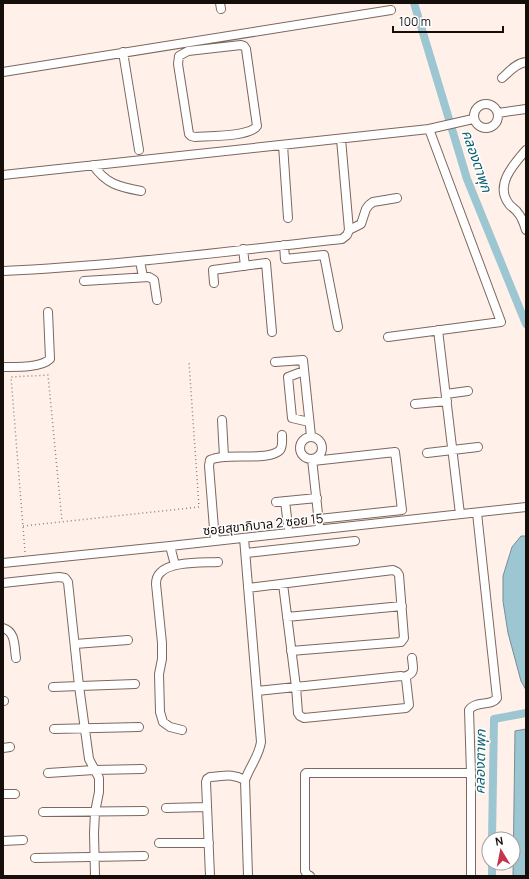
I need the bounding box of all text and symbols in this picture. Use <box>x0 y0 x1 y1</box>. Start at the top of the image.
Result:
scale bar <box>393 8 503 34</box>
text: 100 m <box>399 13 431 30</box>
water label: คลองตาพุก <box>458 127 497 195</box>
street label: ซอยสุขาภิบาล 2 ซอย 15 <box>202 509 324 539</box>
water label: คลองตาพุก <box>469 729 490 795</box>
north arrow <box>481 831 521 871</box>
text: N <box>494 833 504 849</box>

